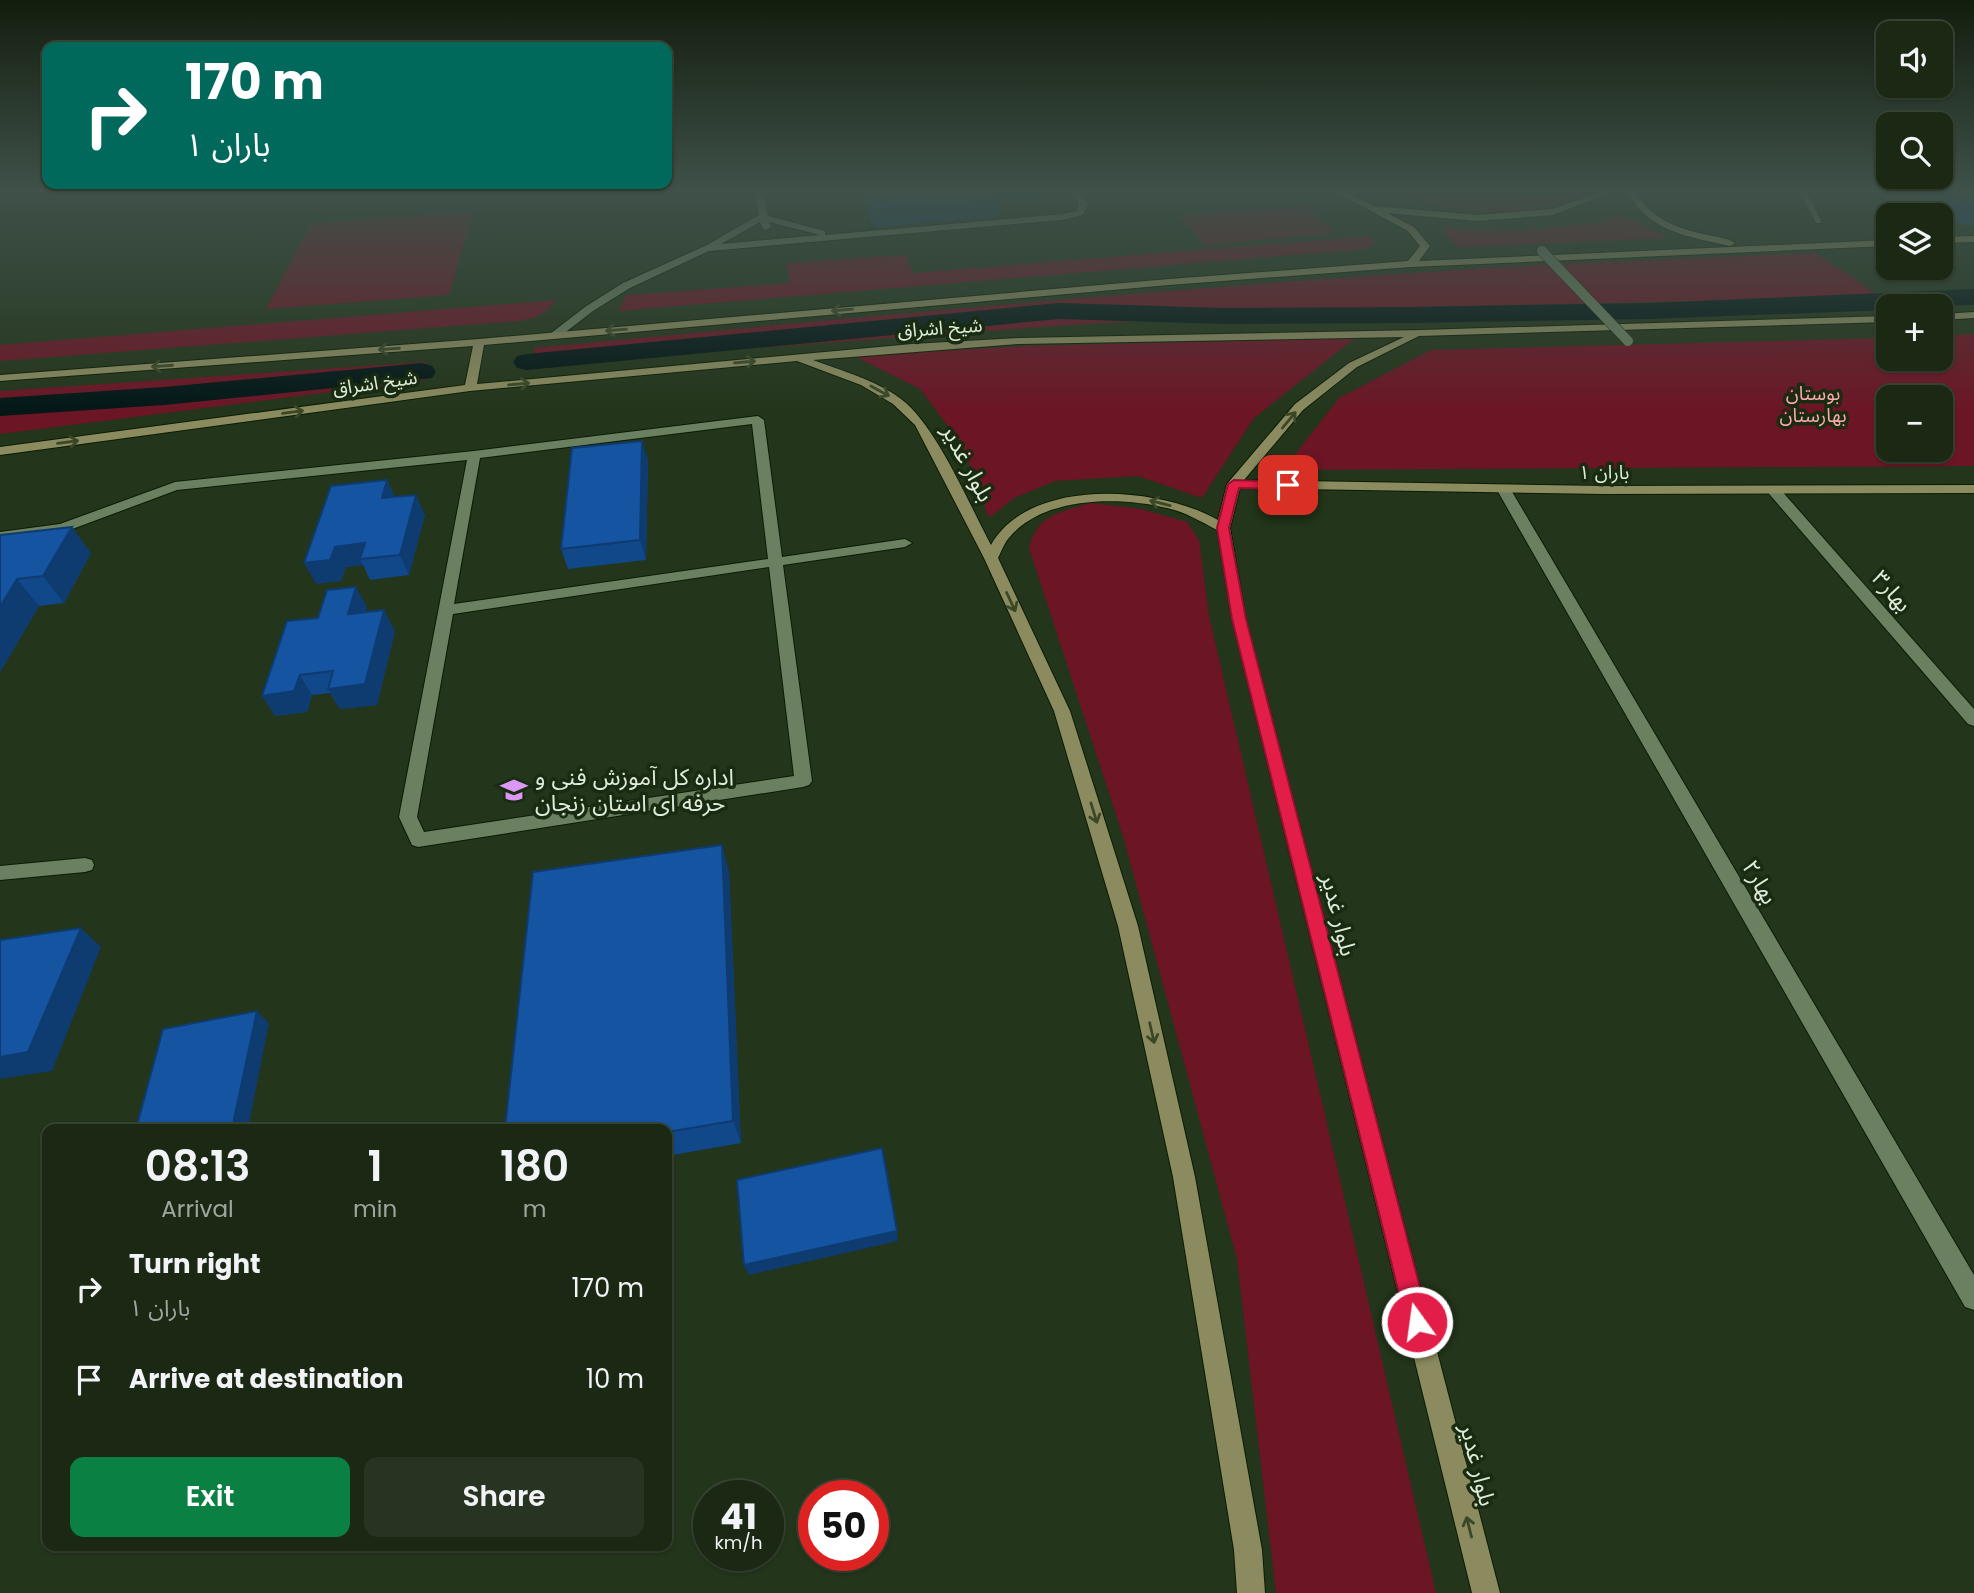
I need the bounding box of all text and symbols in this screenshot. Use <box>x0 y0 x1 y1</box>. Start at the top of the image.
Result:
map controls <box>1876 21 1953 462</box>
button: sound <box>1876 21 1953 98</box>
text: 170 m <box>185 48 324 116</box>
icon: right <box>70 70 161 161</box>
button: search <box>1876 112 1953 189</box>
text: باران ۱ <box>185 122 270 167</box>
button: layers <box>1876 203 1953 280</box>
button: + <box>1876 294 1953 371</box>
one-way arrow <box>832 304 854 317</box>
street label: شیخ اشراق <box>897 312 983 345</box>
one-way arrow <box>605 324 628 337</box>
one-way arrow <box>378 343 401 356</box>
one-way arrow <box>733 355 756 368</box>
one-way arrow <box>151 360 174 373</box>
street label: شیخ اشراق <box>331 364 419 403</box>
one-way arrow <box>507 377 530 390</box>
park label: بوستان بهارستان <box>1779 380 1847 429</box>
one-way arrow <box>870 384 890 398</box>
button: − <box>1876 385 1953 462</box>
one-way arrow <box>281 405 304 418</box>
one-way arrow <box>1281 411 1297 429</box>
street label: بلوار غدیر <box>934 418 1002 508</box>
one-way arrow <box>56 436 79 449</box>
pin <box>1258 455 1318 515</box>
street label: باران ۱ <box>1579 459 1629 486</box>
icon: arrive <box>1269 466 1307 504</box>
one-way arrow <box>1149 496 1172 509</box>
street label: بهار۳ <box>1865 563 1919 619</box>
one-way arrow <box>1005 591 1018 612</box>
place label: اداره کل آموزش فنی و حرفه ای استان زنجان <box>535 761 734 819</box>
school or university icon: اداره کل آموزش فنی و حرفه ای استان زنجان <box>499 775 529 805</box>
one-way arrow <box>1088 802 1101 824</box>
street label: بهار۲ <box>1735 854 1785 910</box>
street label: بلوار غدیر <box>1313 870 1365 960</box>
one-way arrow <box>1146 1021 1159 1044</box>
text: 08:13 <box>145 1137 250 1196</box>
text: 1 <box>367 1137 383 1196</box>
text: 180 <box>500 1137 569 1196</box>
text: Arrival <box>161 1193 234 1225</box>
text: min <box>353 1193 397 1225</box>
text: m <box>523 1193 546 1225</box>
text: Turn right <box>129 1246 261 1282</box>
icon: right <box>70 1270 108 1308</box>
text: 170 m <box>571 1270 644 1306</box>
position arrow <box>1380 1285 1454 1359</box>
text: باران ۱ <box>129 1292 190 1324</box>
icon: arrive <box>70 1361 108 1399</box>
text: Arrive at destination <box>129 1361 404 1397</box>
text: 10 m <box>586 1361 644 1397</box>
street label: بلوار غدیر <box>1452 1420 1504 1510</box>
button: Exit <box>70 1457 350 1537</box>
button: Share <box>364 1457 644 1537</box>
speed limit sign: 50 <box>798 1480 889 1571</box>
text: 41 <box>720 1492 757 1541</box>
one-way arrow <box>1462 1516 1475 1539</box>
text: km/h <box>715 1530 762 1555</box>

